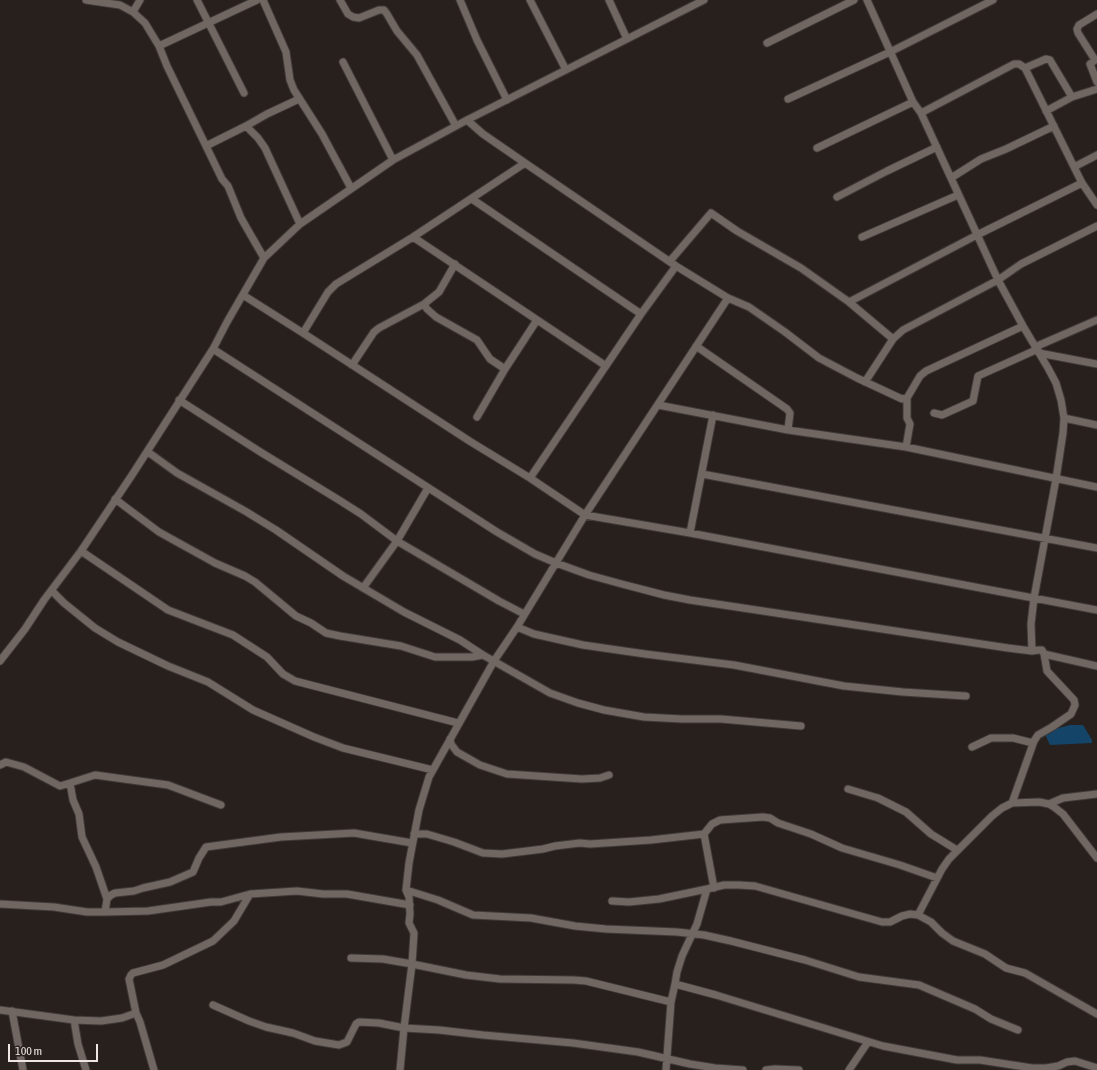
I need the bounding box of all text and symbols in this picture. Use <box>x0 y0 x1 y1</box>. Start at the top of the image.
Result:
scale bar <box>10 1036 100 1062</box>
text: 100 m <box>15 1044 42 1058</box>

